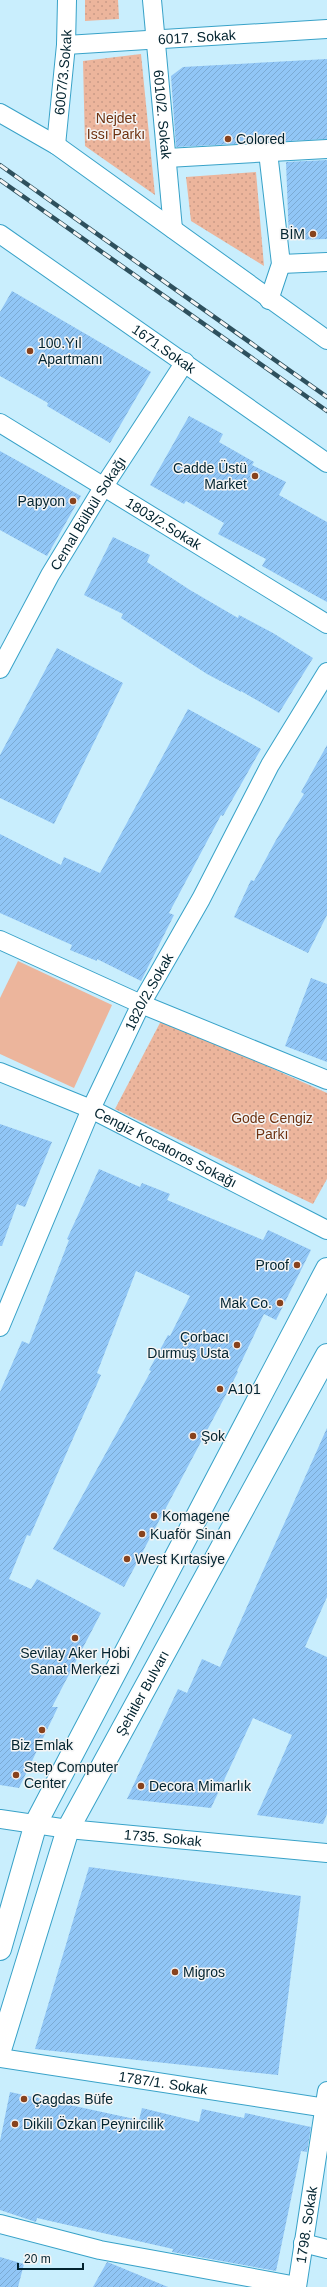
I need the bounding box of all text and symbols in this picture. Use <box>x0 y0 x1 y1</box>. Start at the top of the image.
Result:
street label: 6017. Sokak <box>157 27 237 47</box>
street label: 6007/3.Sokak <box>51 28 74 116</box>
street label: 6010/2. Sokak <box>150 69 175 161</box>
park label: Nejdet Issı Parkı <box>87 110 145 142</box>
place label: Colored <box>236 131 285 147</box>
marker: Colored <box>223 134 233 144</box>
place label: BİM <box>280 225 305 242</box>
marker: BİM <box>308 229 318 239</box>
street label: 1671.Sokak <box>129 321 200 377</box>
place label: 100.Yıl Apartmanı <box>38 335 103 367</box>
marker: 100.Yıl Apartmanı <box>25 346 35 356</box>
street label: Cemal Bülbül Sokağı <box>47 453 129 573</box>
place label: Cadde Üstü Market <box>173 459 247 492</box>
marker: Cadde Üstü Market <box>250 471 260 481</box>
place label: Papyon <box>18 493 65 509</box>
street label: 1803/2.Sokak <box>123 494 205 553</box>
marker: Papyon <box>68 496 78 506</box>
street label: 1820/2.Sokak <box>122 949 177 1033</box>
street label: Cengiz Kocatoros Sokağı <box>92 1104 240 1190</box>
park label: Gode Cengiz Parkı <box>231 1110 313 1142</box>
place label: Proof <box>256 1257 289 1273</box>
marker: Proof <box>292 1260 302 1270</box>
place label: Mak Co. <box>220 1295 272 1311</box>
marker: Mak Co. <box>275 1298 285 1308</box>
place label: Çorbacı Durmuş Usta <box>147 1329 229 1361</box>
marker: Çorbacı Durmuş Usta <box>232 1340 242 1350</box>
place label: A101 <box>228 1381 261 1397</box>
marker: A101 <box>215 1384 225 1394</box>
place label: Şok <box>201 1428 226 1444</box>
marker: Şok <box>188 1431 198 1441</box>
place label: Komagene <box>162 1508 230 1524</box>
marker: Komagene <box>149 1511 159 1521</box>
place label: Kuaför Sinan <box>150 1526 231 1542</box>
marker: Kuaför Sinan <box>137 1529 147 1539</box>
place label: West Kırtasiye <box>135 1551 225 1567</box>
marker: West Kırtasiye <box>122 1554 132 1564</box>
marker: Sevilay Aker Hobi Sanat Merkezi <box>70 1633 80 1643</box>
place label: Sevilay Aker Hobi Sanat Merkezi <box>20 1645 130 1677</box>
street label: Şehitler Bulvarı <box>112 1648 172 1739</box>
marker: Biz Emlak <box>37 1725 47 1735</box>
place label: Biz Emlak <box>11 1737 74 1753</box>
place label: Step Computer Center <box>24 1759 118 1791</box>
marker: Step Computer Center <box>11 1770 21 1780</box>
place label: Decora Mimarlık <box>149 1778 252 1794</box>
marker: Decora Mimarlık <box>136 1781 146 1791</box>
street label: 1735. Sokak <box>123 1826 203 1849</box>
place label: Migros <box>183 1964 225 1980</box>
marker: Migros <box>170 1967 180 1977</box>
street label: 1787/1. Sokak <box>118 2068 210 2098</box>
place label: Çagdas Büfe <box>32 2091 113 2107</box>
marker: Çagdas Büfe <box>19 2094 29 2104</box>
place label: Dikili Özkan Peynircilik <box>23 2115 165 2132</box>
marker: Dikili Özkan Peynircilik <box>10 2119 20 2129</box>
street label: 1798. Sokak <box>293 2184 320 2264</box>
scale bar <box>18 2245 83 2271</box>
text: 20 m <box>24 2252 51 2266</box>

